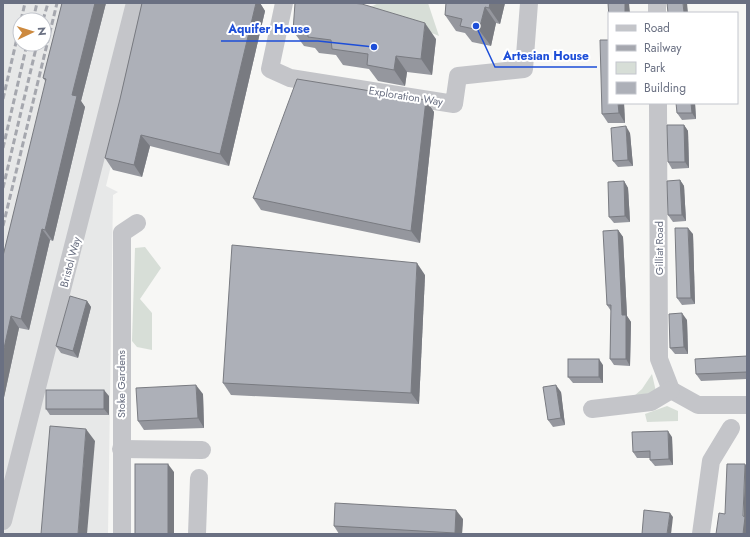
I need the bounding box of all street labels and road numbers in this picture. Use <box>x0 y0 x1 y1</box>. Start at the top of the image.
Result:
street label: Exploration Way <box>368 82 444 110</box>
street label: Gilliat Road <box>651 221 667 275</box>
street label: Bristol Way <box>56 235 84 289</box>
street label: Stoke Gardens <box>113 349 129 418</box>

